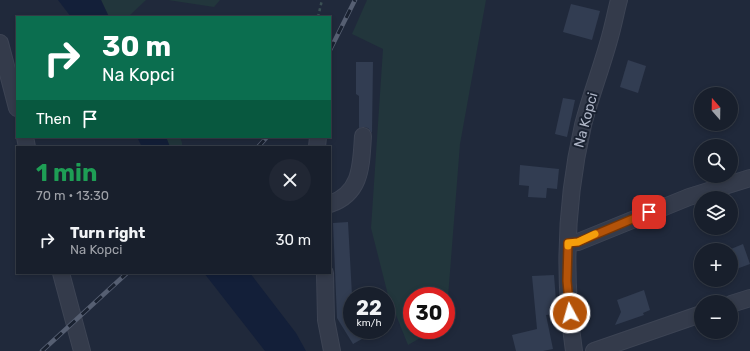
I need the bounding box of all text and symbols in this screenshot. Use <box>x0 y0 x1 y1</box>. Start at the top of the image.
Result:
text: 30 m <box>102 30 171 63</box>
icon: right <box>36 32 88 84</box>
text: Na Kopci <box>102 64 175 86</box>
north arrow <box>694 87 738 131</box>
map controls <box>694 87 738 339</box>
street label: Na Kopci <box>570 91 602 149</box>
icon: arrive <box>79 108 101 130</box>
text: Then <box>36 110 71 128</box>
button: search <box>694 139 738 183</box>
text: 1 min <box>36 159 97 187</box>
button: close <box>269 159 311 201</box>
text: 70 m · 13:30 <box>36 188 109 203</box>
button: layers <box>694 191 738 235</box>
pin <box>632 195 666 229</box>
icon: arrive <box>638 201 660 223</box>
text: Turn right <box>70 224 145 242</box>
icon: right <box>36 229 58 251</box>
text: 30 m <box>275 231 311 249</box>
text: Na Kopci <box>70 242 122 257</box>
button: + <box>694 243 738 287</box>
speed limit sign: 30 <box>403 287 455 339</box>
position arrow <box>549 292 591 334</box>
button: − <box>694 295 738 339</box>
text: 22 <box>356 296 382 320</box>
text: km/h <box>357 317 381 329</box>

